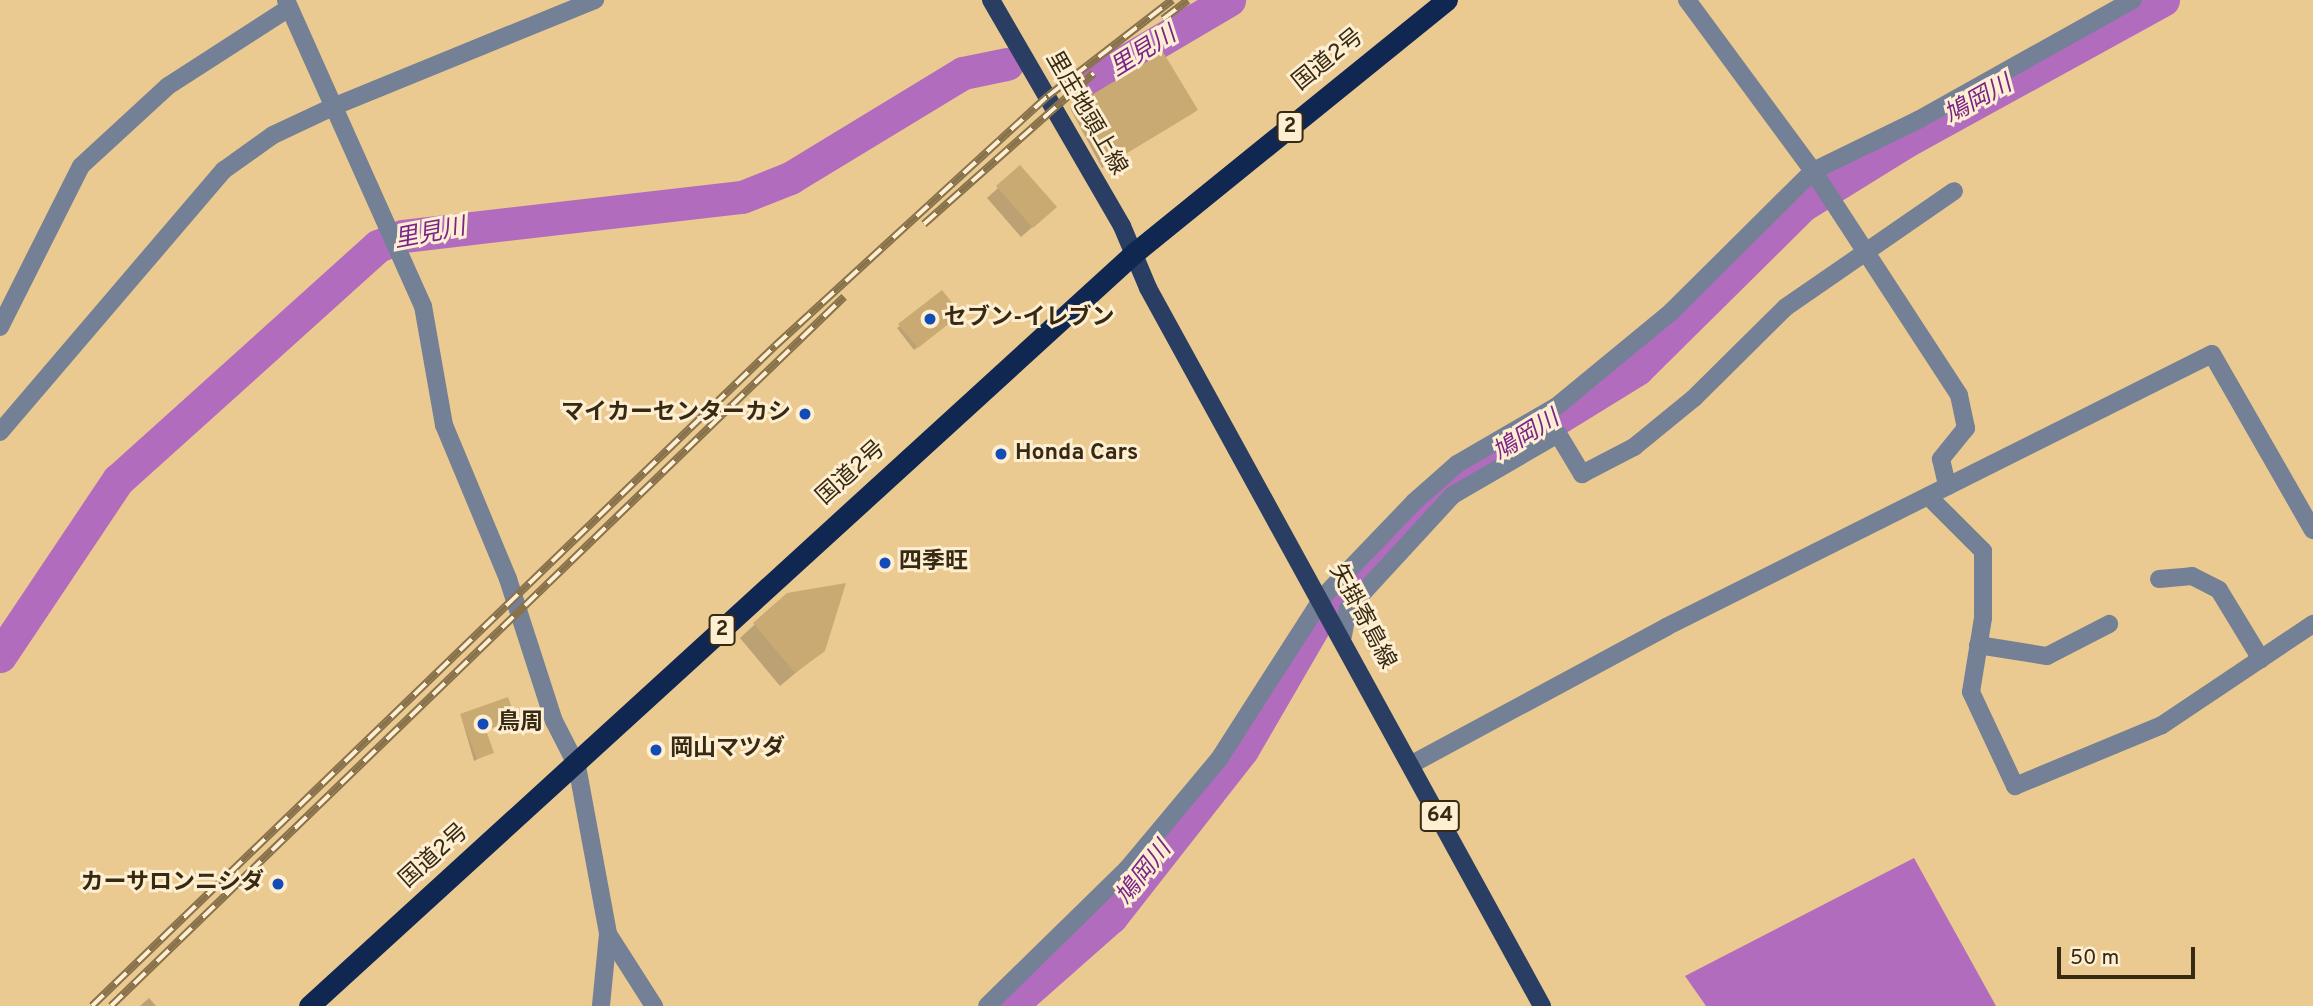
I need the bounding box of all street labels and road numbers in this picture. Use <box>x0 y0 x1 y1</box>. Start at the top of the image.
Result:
street label: 国道2号 <box>1288 24 1370 98</box>
street label: 里庄地頭上線 <box>1039 47 1131 181</box>
road number: 2 <box>1276 110 1304 144</box>
street label: 国道2号 <box>812 436 892 512</box>
street label: 矢掛寄島線 <box>1322 560 1400 674</box>
road number: 2 <box>708 612 736 648</box>
road number: 64 <box>1419 798 1461 834</box>
street label: 国道2号 <box>395 819 475 895</box>

